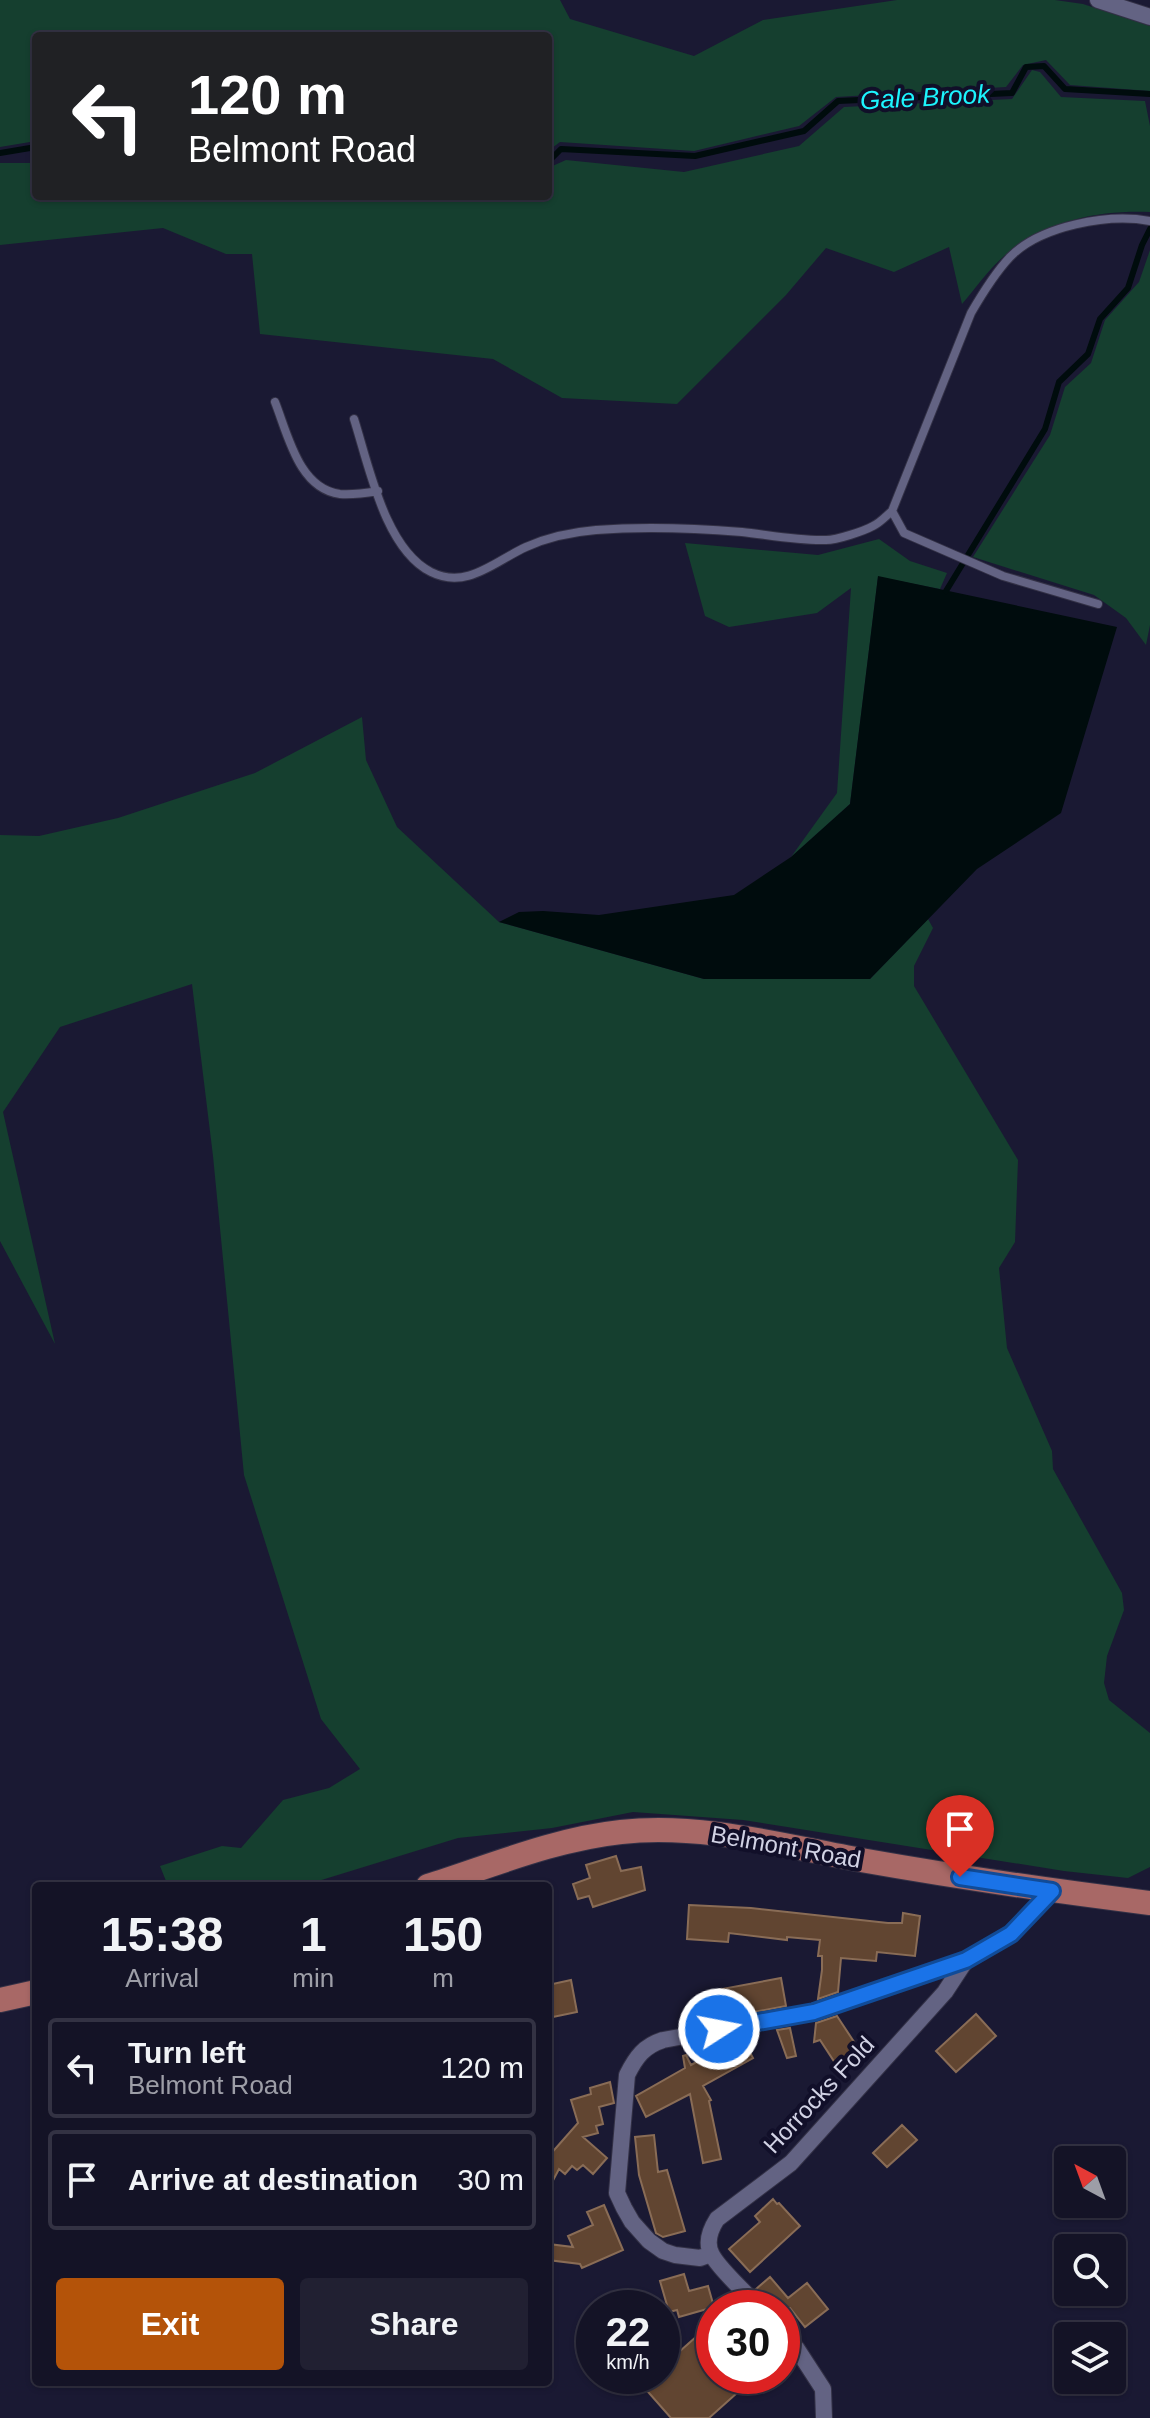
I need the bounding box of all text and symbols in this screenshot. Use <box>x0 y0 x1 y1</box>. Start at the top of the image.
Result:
text: 120 m <box>188 63 347 126</box>
icon: left <box>56 64 160 168</box>
water label: Gale Brook <box>859 79 993 115</box>
text: Belmont Road <box>188 129 416 170</box>
pin <box>926 1795 994 1877</box>
icon: arrive <box>938 1807 982 1851</box>
street label: Belmont Road <box>709 1820 863 1873</box>
text: 15:38 <box>101 1908 224 1961</box>
text: 1 <box>300 1908 327 1961</box>
text: 150 <box>403 1908 483 1961</box>
text: Arrival <box>125 1963 199 1993</box>
text: min <box>292 1963 334 1993</box>
text: m <box>432 1963 454 1993</box>
position arrow <box>677 1987 761 2071</box>
street label: Horrocks Fold <box>758 2031 879 2158</box>
text: Turn left <box>128 2036 246 2069</box>
icon: left <box>60 2046 104 2090</box>
text: 120 m <box>441 2051 524 2084</box>
text: Belmont Road <box>128 2070 293 2100</box>
north arrow <box>1054 2146 1126 2218</box>
map controls <box>1054 2146 1126 2394</box>
icon: arrive <box>60 2158 104 2202</box>
text: Arrive at destination <box>128 2163 418 2196</box>
text: 30 m <box>457 2163 524 2196</box>
button: search <box>1054 2234 1126 2306</box>
button: Exit <box>56 2278 284 2370</box>
button: Share <box>300 2278 528 2370</box>
speed limit sign: 30 <box>696 2290 800 2394</box>
text: 22 <box>606 2310 650 2354</box>
button: layers <box>1054 2322 1126 2394</box>
text: km/h <box>606 2351 650 2373</box>

